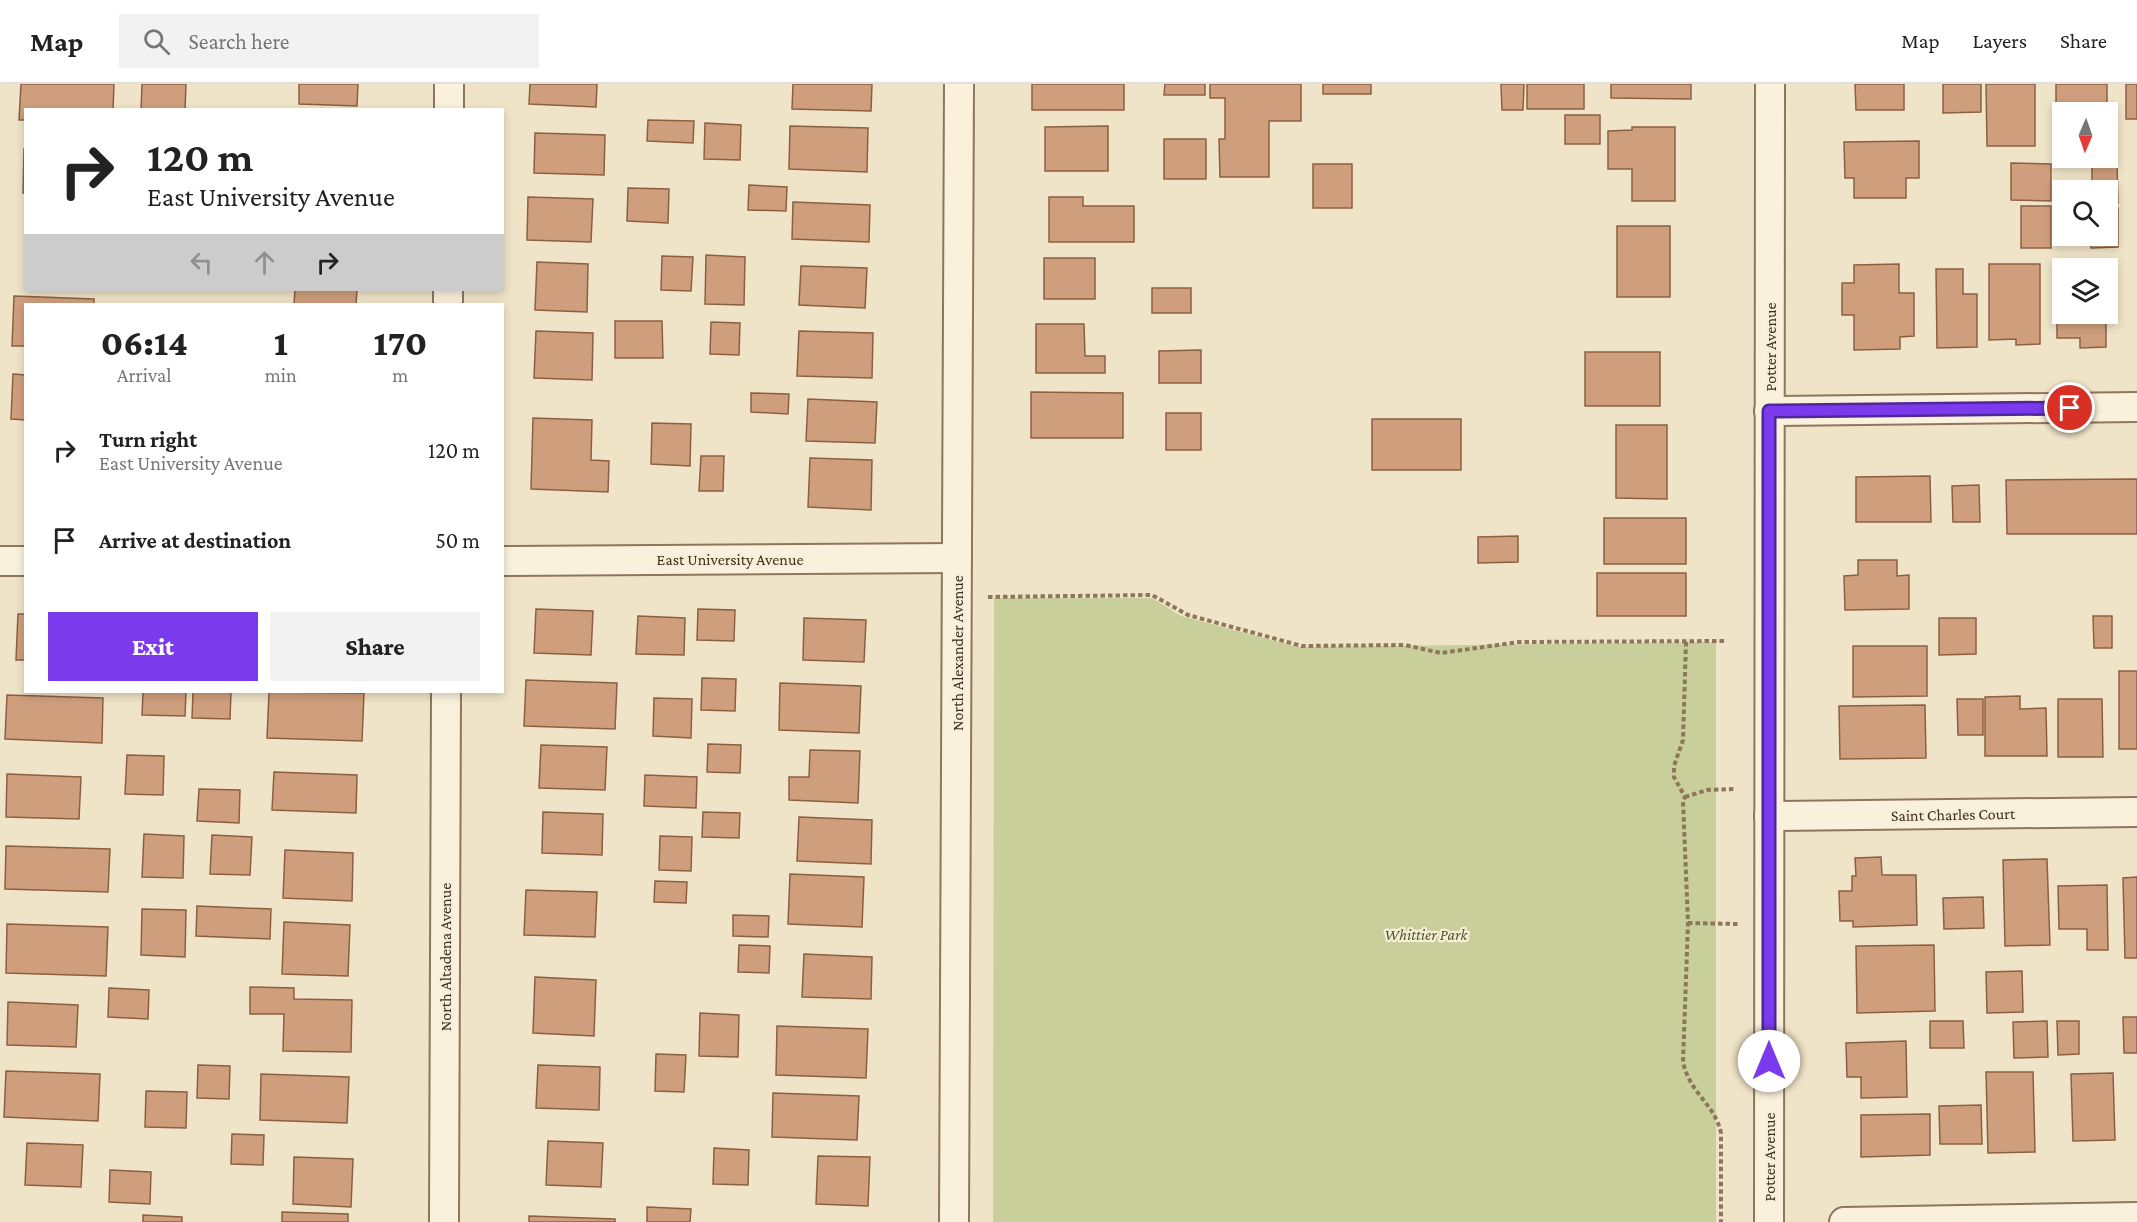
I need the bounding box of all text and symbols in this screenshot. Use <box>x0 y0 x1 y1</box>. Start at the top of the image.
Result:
search box <box>119 14 539 68</box>
icon: search <box>140 25 173 58</box>
text: Map <box>30 26 83 57</box>
text: Search here <box>188 29 289 54</box>
text: Map <box>1901 29 1940 53</box>
text: Layers <box>1973 29 2027 53</box>
text: Share <box>2060 29 2107 53</box>
north arrow <box>2052 102 2118 168</box>
map controls <box>2052 102 2118 324</box>
icon: right <box>48 132 126 210</box>
text: 120 m <box>147 133 253 180</box>
button: search <box>2052 180 2118 246</box>
text: East University Avenue <box>147 182 395 212</box>
icon: left <box>185 246 218 279</box>
icon: ahead <box>248 246 281 279</box>
icon: right <box>311 246 344 279</box>
button: layers <box>2052 258 2118 324</box>
street label: Potter Avenue <box>1762 303 1779 391</box>
text: 06:14 <box>101 323 188 363</box>
text: 1 <box>274 323 288 363</box>
text: 170 <box>373 323 427 363</box>
text: Arrival <box>117 364 172 386</box>
text: min <box>265 364 297 386</box>
text: m <box>392 364 408 386</box>
pin <box>2044 382 2095 433</box>
icon: arrive <box>2053 391 2086 424</box>
text: Turn right <box>99 427 197 452</box>
icon: right <box>48 434 81 467</box>
text: 120 m <box>428 438 480 463</box>
text: East University Avenue <box>99 452 283 474</box>
icon: arrive <box>48 524 81 557</box>
text: Arrive at destination <box>99 528 291 553</box>
text: 50 m <box>435 528 480 553</box>
street label: East University Avenue <box>657 551 803 569</box>
street label: North Alexander Avenue <box>949 575 966 731</box>
button: Exit <box>48 612 258 681</box>
button: Share <box>270 612 480 681</box>
street label: Saint Charles Court <box>1891 805 2016 824</box>
street label: North Altadena Avenue <box>437 883 454 1031</box>
park label: Whittier Park <box>1385 926 1468 943</box>
position arrow <box>1737 1029 1801 1093</box>
street label: Potter Avenue <box>1761 1113 1778 1201</box>

